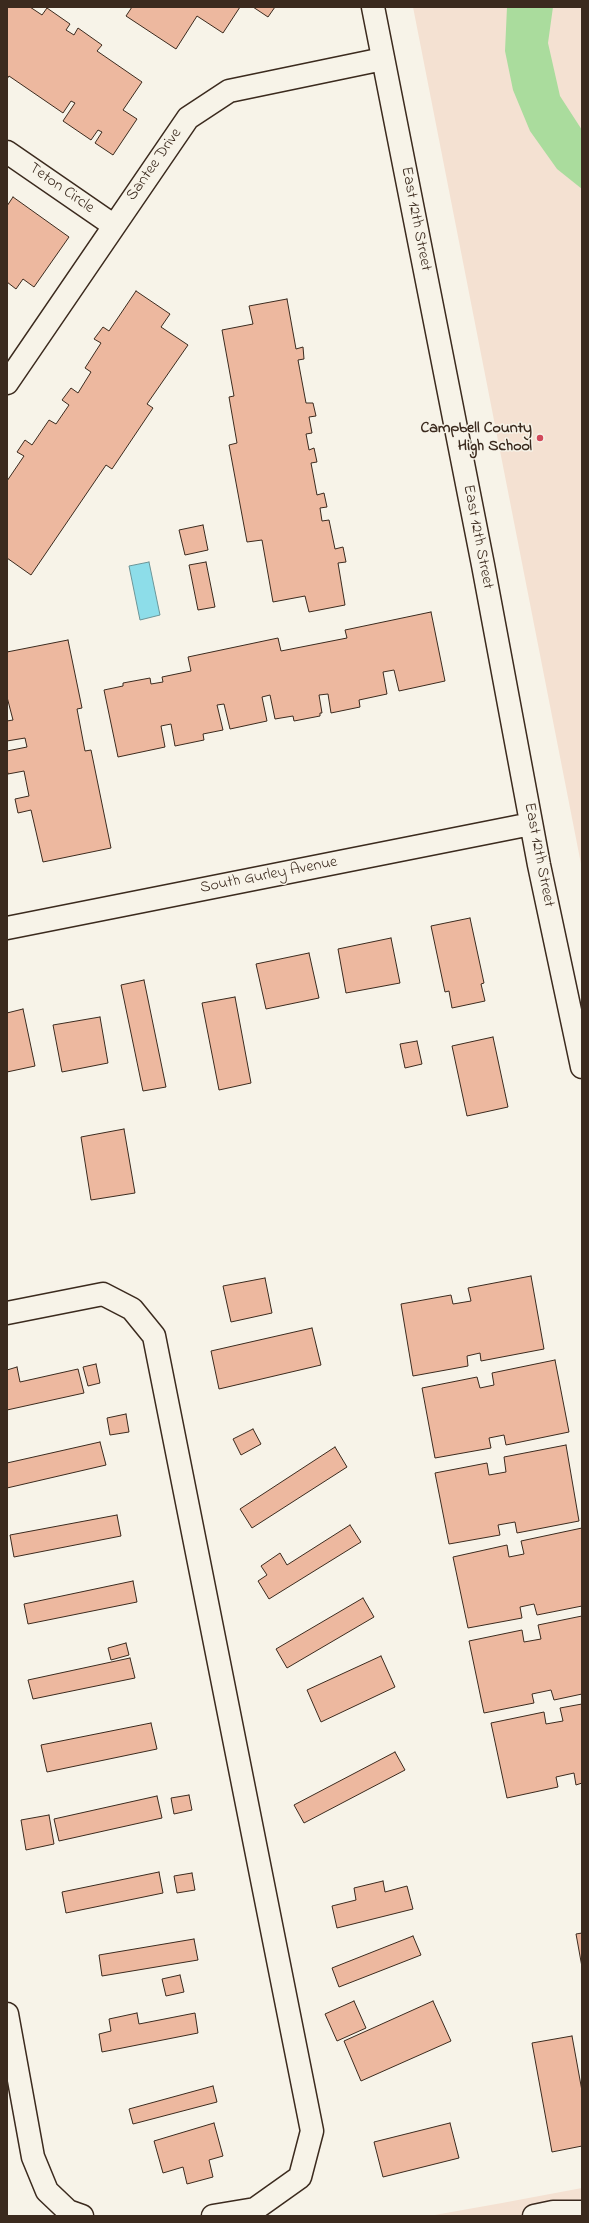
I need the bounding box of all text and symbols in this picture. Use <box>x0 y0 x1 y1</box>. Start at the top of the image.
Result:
street label: Santee Drive <box>123 125 187 205</box>
street label: Teton Circle <box>25 159 97 219</box>
street label: East 12th Street <box>395 165 435 273</box>
place label: Campbell County High School <box>421 419 532 457</box>
marker: Campbell County High School <box>535 433 545 443</box>
street label: East 12th Street <box>457 483 497 591</box>
street label: East 12th Street <box>518 801 558 909</box>
street label: South Gurley Avenue <box>199 853 339 899</box>

